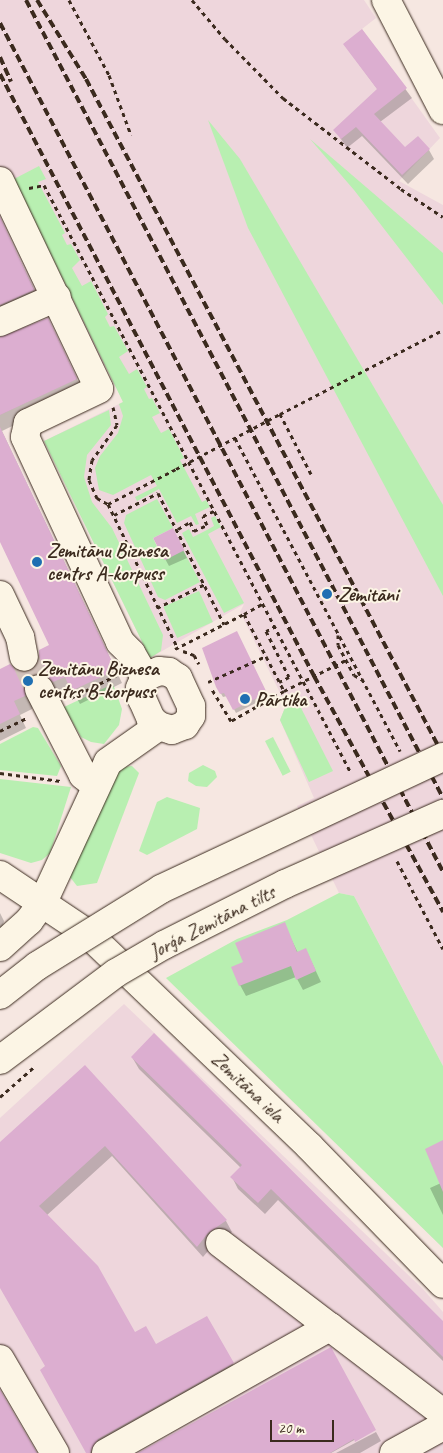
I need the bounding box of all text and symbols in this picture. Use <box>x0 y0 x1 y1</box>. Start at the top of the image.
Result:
place label: Zemitānu Biznesa centrs A-korpuss <box>47 538 167 585</box>
marker: Zemitānu Biznesa centrs A-korpuss <box>31 556 43 568</box>
place label: Zemitāni <box>338 582 398 606</box>
marker: Zemitāni <box>320 587 334 601</box>
place label: Zemitānu Biznesa centrs B-korpuss <box>38 657 158 704</box>
marker: Zemitānu Biznesa centrs B-korpuss <box>22 675 34 687</box>
place label: Pārtika <box>255 687 307 711</box>
marker: Pārtika <box>239 693 251 705</box>
street label: Jorģa Zemitāna tilts <box>145 880 279 964</box>
street label: Zemitāna iela <box>207 1047 289 1127</box>
scale bar <box>273 1410 337 1442</box>
text: 20 m <box>278 1419 304 1438</box>

